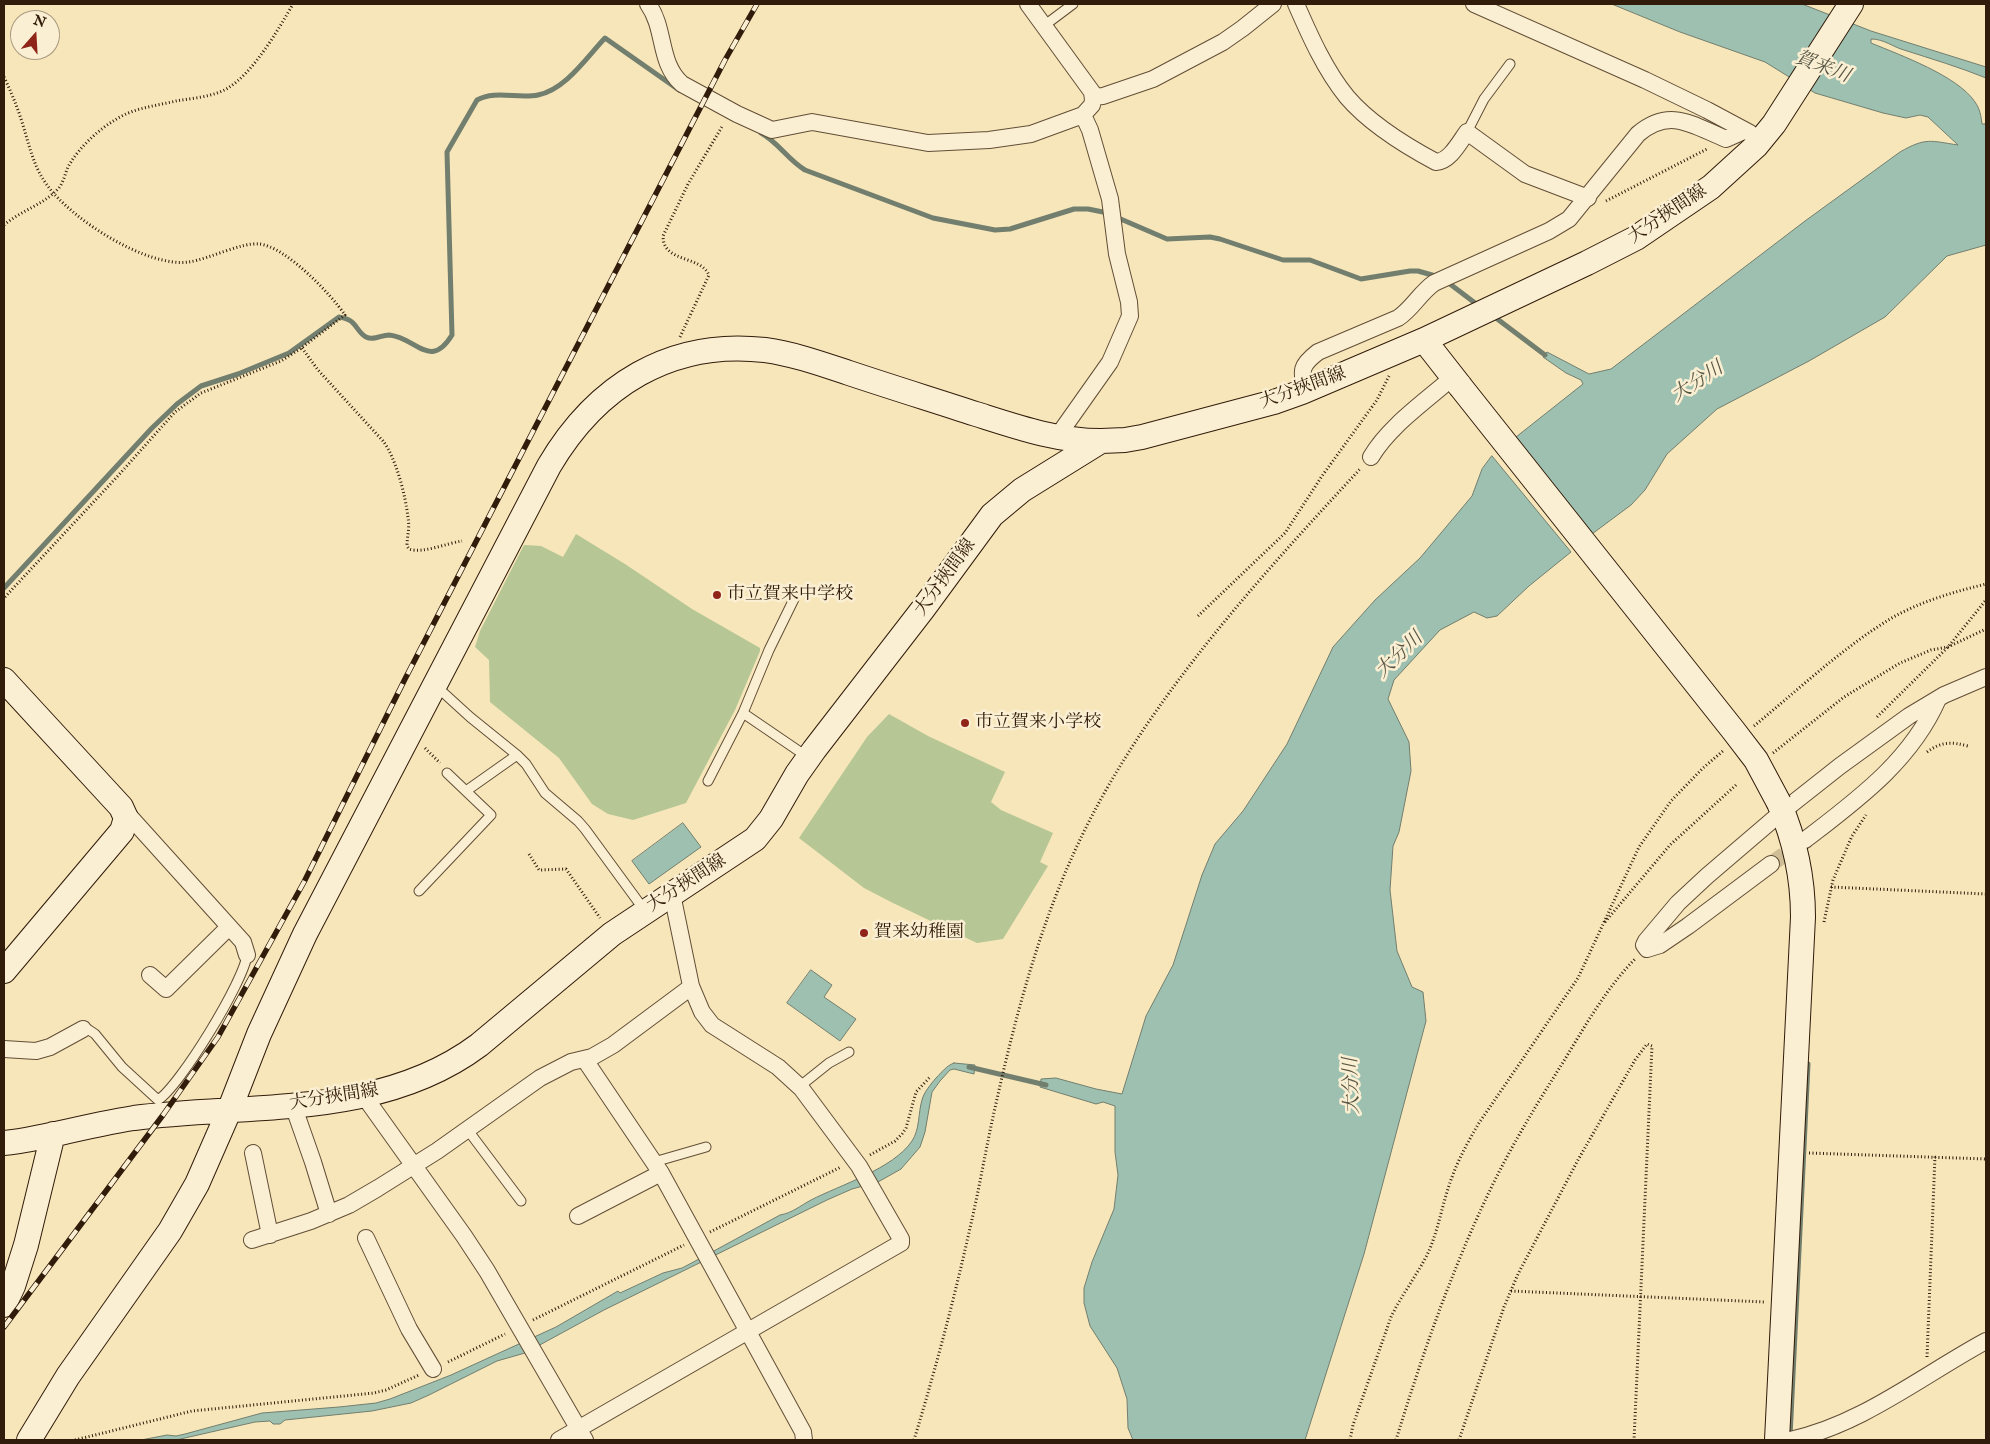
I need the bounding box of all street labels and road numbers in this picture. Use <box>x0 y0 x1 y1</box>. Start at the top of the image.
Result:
street label: 大分挾間線 <box>1625 181 1711 249</box>
street label: 大分挾間線 <box>1257 363 1349 415</box>
street label: 大分挾間線 <box>911 535 981 621</box>
street label: 大分挾間線 <box>643 850 731 918</box>
street label: 大分挾間線 <box>288 1080 380 1116</box>

